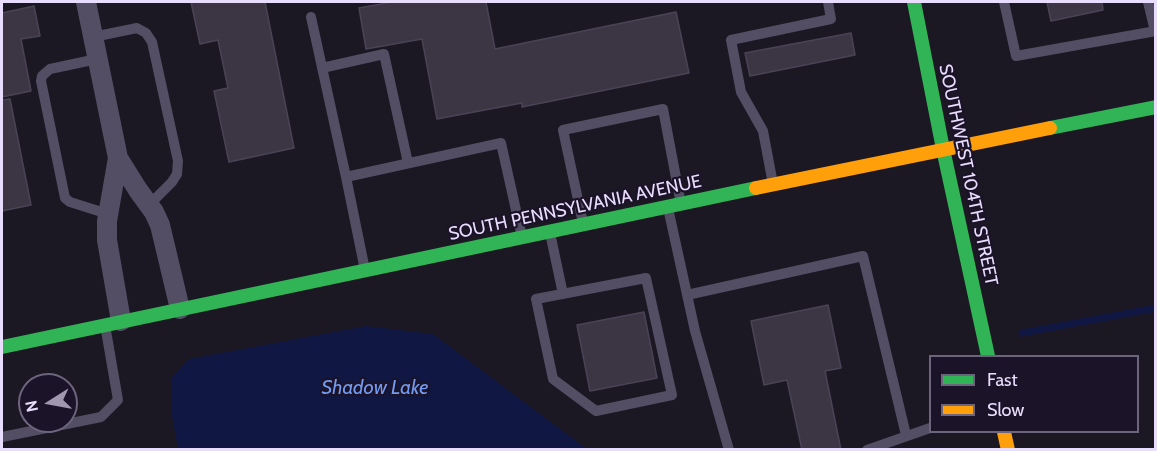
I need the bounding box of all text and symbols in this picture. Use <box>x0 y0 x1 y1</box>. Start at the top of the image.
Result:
street label: SOUTHWEST 104TH STREET <box>934 62 1002 288</box>
street label: SOUTH PENNSYLVANIA AVENUE <box>447 171 703 245</box>
legend <box>929 355 1139 433</box>
text: Fast <box>987 369 1018 391</box>
north arrow <box>18 373 78 433</box>
water label: Shadow Lake <box>322 376 428 400</box>
text: N <box>21 399 42 414</box>
text: Slow <box>987 399 1024 421</box>

